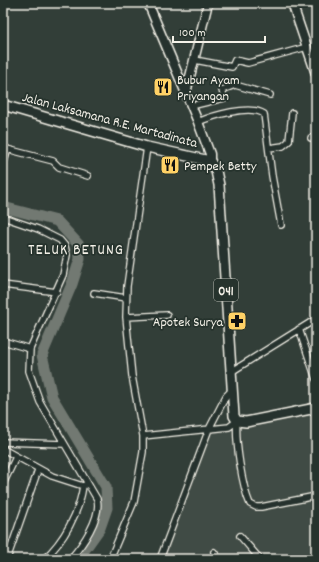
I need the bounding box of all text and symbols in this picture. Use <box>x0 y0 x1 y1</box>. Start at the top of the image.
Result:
scale bar <box>173 18 265 44</box>
text: 100 m <box>179 25 206 42</box>
place label: Bubur Ayam Priyangan <box>177 71 240 107</box>
restaurant icon: Bubur Ayam Priyangan <box>152 76 174 98</box>
street label: Jalan Laksamana R.E. Martadinata <box>20 88 200 154</box>
restaurant icon: Pempek Betty <box>159 154 181 176</box>
place label: Pempek Betty <box>184 157 257 177</box>
district label: TELUK BETUNG <box>28 239 124 262</box>
road number: 041 <box>214 279 238 301</box>
pharmacy icon: Apotek Surya <box>226 310 248 332</box>
place label: Apotek Surya <box>153 313 223 333</box>

